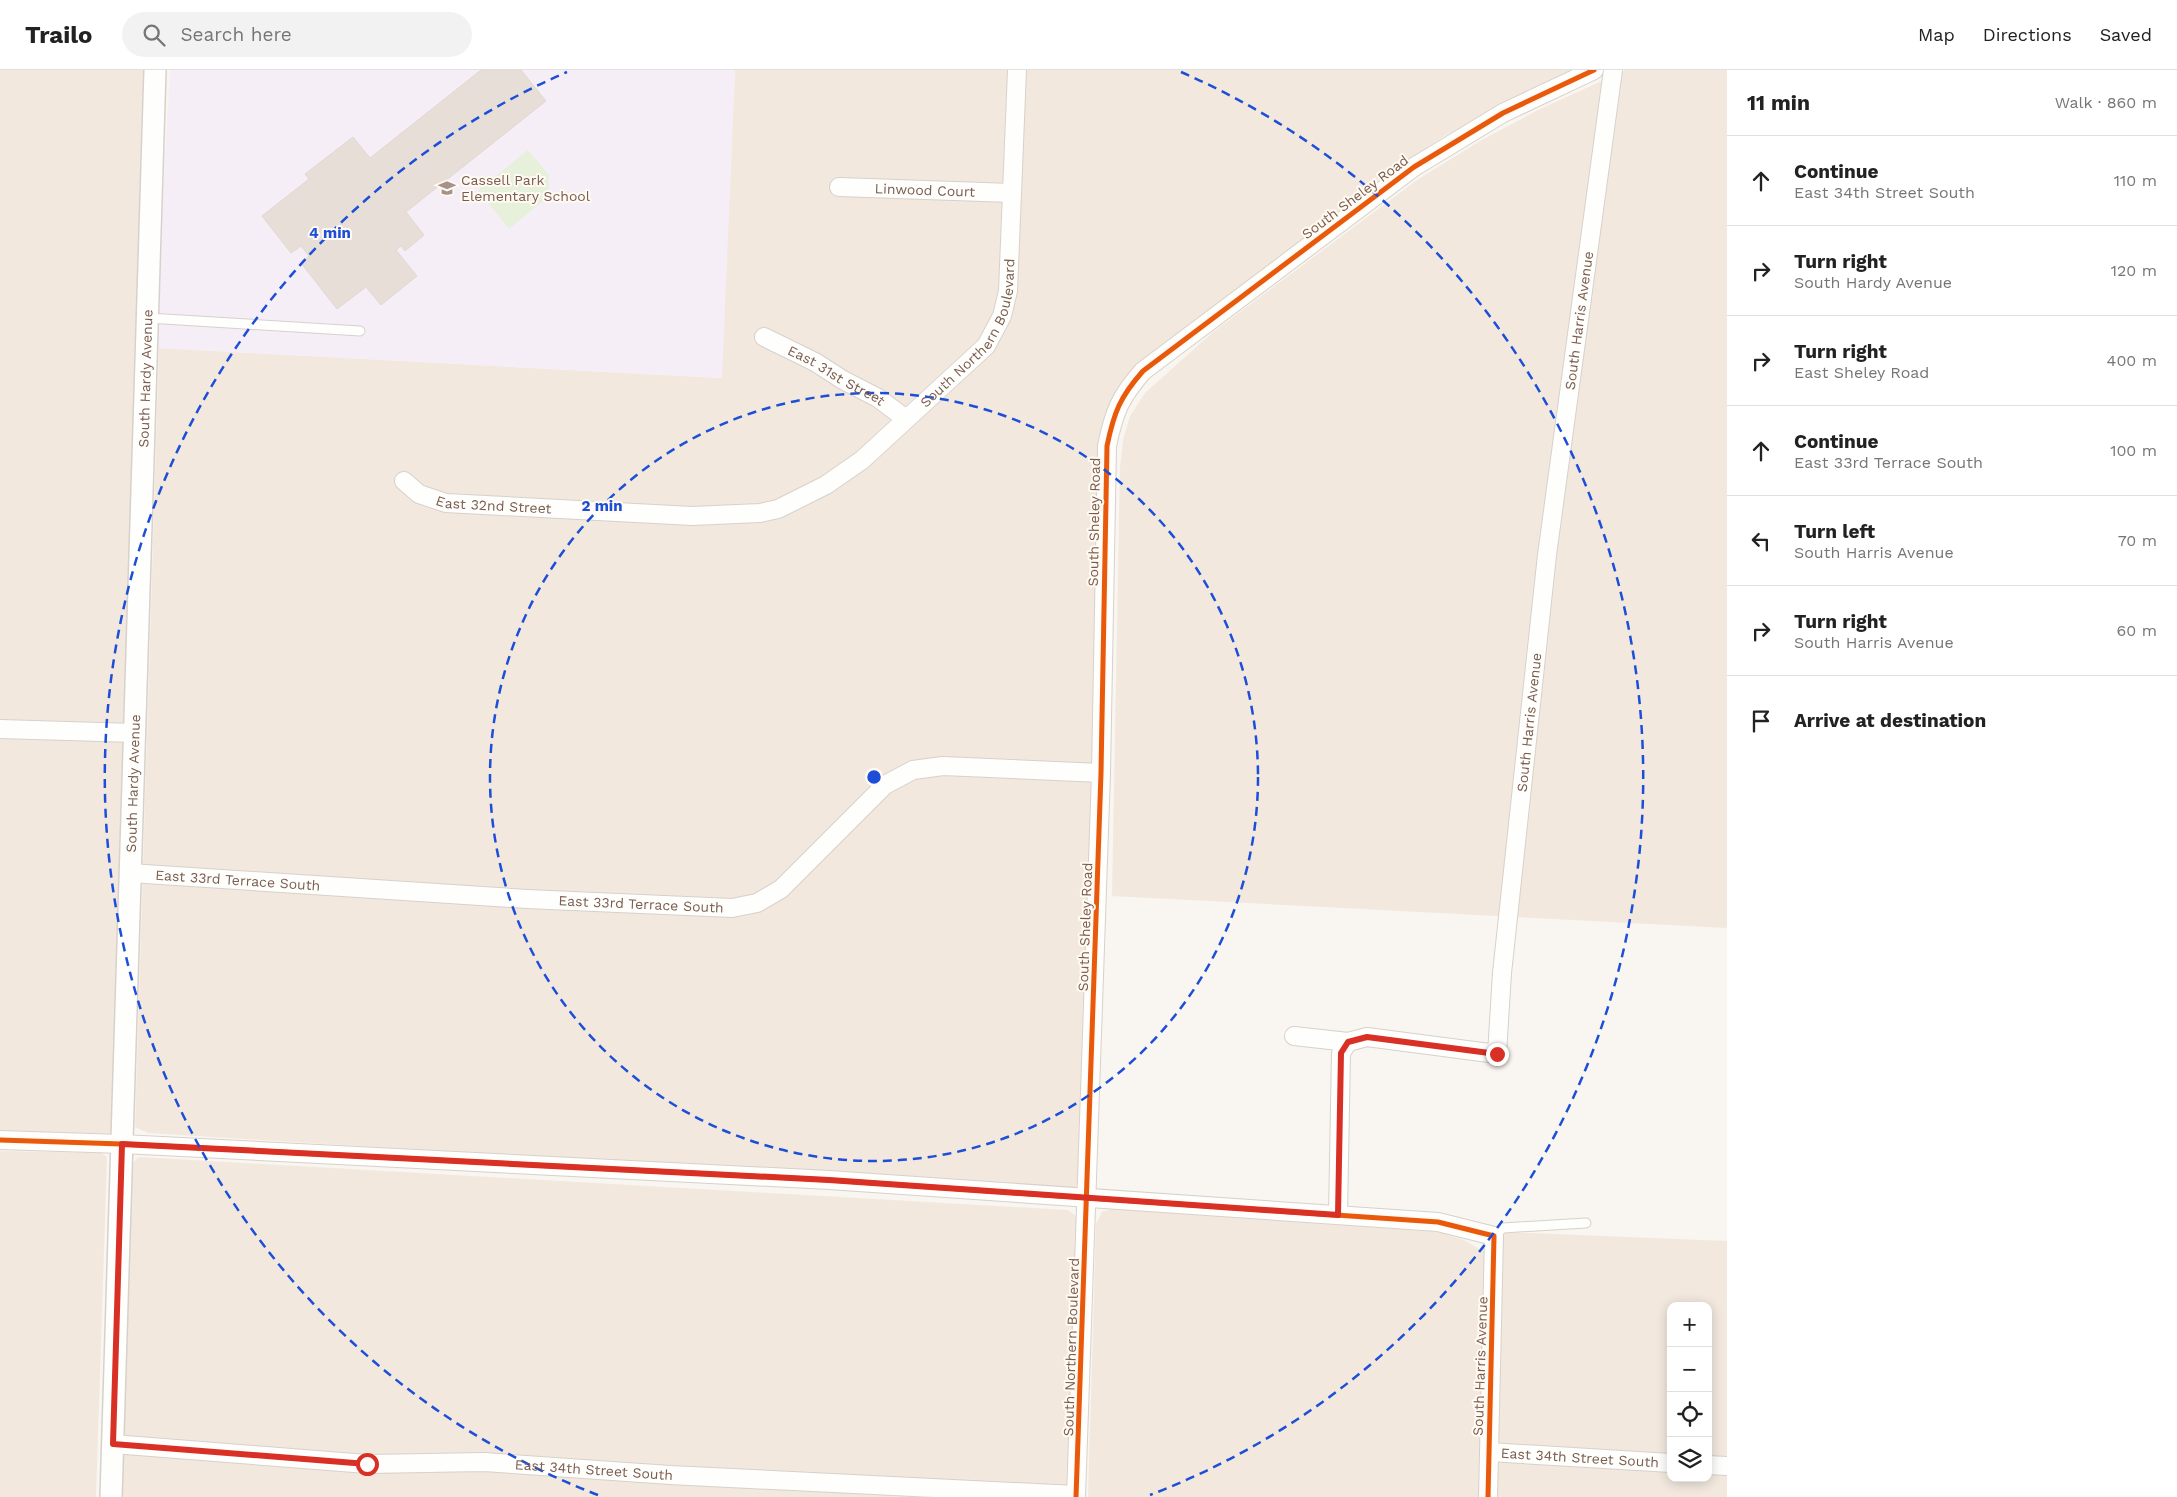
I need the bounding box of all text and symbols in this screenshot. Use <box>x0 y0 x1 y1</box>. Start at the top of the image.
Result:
search box <box>122 12 472 57</box>
text: Trailo <box>25 21 92 49</box>
icon: search <box>140 21 168 49</box>
text: Search here <box>180 23 292 46</box>
text: Map <box>1918 24 1955 45</box>
text: Directions <box>1983 24 2072 45</box>
text: Saved <box>2100 24 2152 45</box>
text: 11 min <box>1747 90 1810 115</box>
text: Walk · 860 m <box>2055 93 2157 112</box>
street label: South Sheley Road <box>1299 152 1411 242</box>
text: Continue <box>1794 160 1878 183</box>
icon: ahead <box>1747 167 1775 195</box>
text: 110 m <box>2114 171 2157 190</box>
place label: Cassell Park Elementary School <box>461 172 591 204</box>
school or university icon: Cassell Park Elementary School <box>437 178 457 198</box>
street label: Linwood Court <box>875 180 976 200</box>
text: East 34th Street South <box>1794 183 1975 202</box>
text: 4 min <box>309 224 351 242</box>
street label: South Harris Avenue <box>1562 250 1596 391</box>
text: Turn right <box>1794 250 1887 273</box>
icon: right <box>1747 257 1775 285</box>
street label: South Northern Boulevard <box>917 258 1017 410</box>
text: 120 m <box>2111 261 2157 280</box>
text: South Hardy Avenue <box>1794 273 1952 292</box>
street label: South Hardy Avenue <box>135 309 156 448</box>
text: Turn right <box>1794 340 1887 363</box>
street label: East 31st Street <box>785 342 888 409</box>
icon: right <box>1747 347 1775 375</box>
text: 400 m <box>2107 351 2157 370</box>
text: East Sheley Road <box>1794 363 1929 382</box>
text: Continue <box>1794 430 1878 453</box>
icon: ahead <box>1747 437 1775 465</box>
text: 100 m <box>2110 441 2157 460</box>
text: East 33rd Terrace South <box>1794 453 1983 472</box>
street label: South Sheley Road <box>1085 457 1103 587</box>
street label: East 32nd Street <box>434 492 552 517</box>
text: 2 min <box>581 497 623 515</box>
text: Turn left <box>1794 520 1875 543</box>
icon: left <box>1747 527 1775 555</box>
text: 70 m <box>2118 531 2157 550</box>
text: South Harris Avenue <box>1794 543 1954 562</box>
text: Turn right <box>1794 610 1887 633</box>
icon: right <box>1747 617 1775 645</box>
text: 60 m <box>2117 621 2157 640</box>
text: South Harris Avenue <box>1794 633 1954 652</box>
street label: South Harris Avenue <box>1514 652 1544 793</box>
icon: arrive <box>1747 707 1775 735</box>
text: Arrive at destination <box>1794 709 1986 732</box>
street label: South Hardy Avenue <box>123 714 143 853</box>
centre of rings <box>865 768 883 786</box>
street label: South Sheley Road <box>1075 862 1095 992</box>
street label: East 33rd Terrace South <box>155 867 321 893</box>
street label: East 33rd Terrace South <box>558 892 724 916</box>
route end <box>1486 1043 1509 1066</box>
street label: South Northern Boulevard <box>1060 1257 1082 1437</box>
street label: South Harris Avenue <box>1470 1296 1490 1436</box>
map controls <box>1667 1302 1712 1482</box>
button: + <box>1667 1302 1712 1347</box>
button: − <box>1667 1347 1712 1392</box>
button: locate <box>1667 1392 1712 1437</box>
button: layers <box>1667 1437 1712 1482</box>
street label: East 34th Street South <box>1500 1445 1659 1470</box>
route start <box>356 1453 379 1476</box>
street label: East 34th Street South <box>514 1456 674 1483</box>

